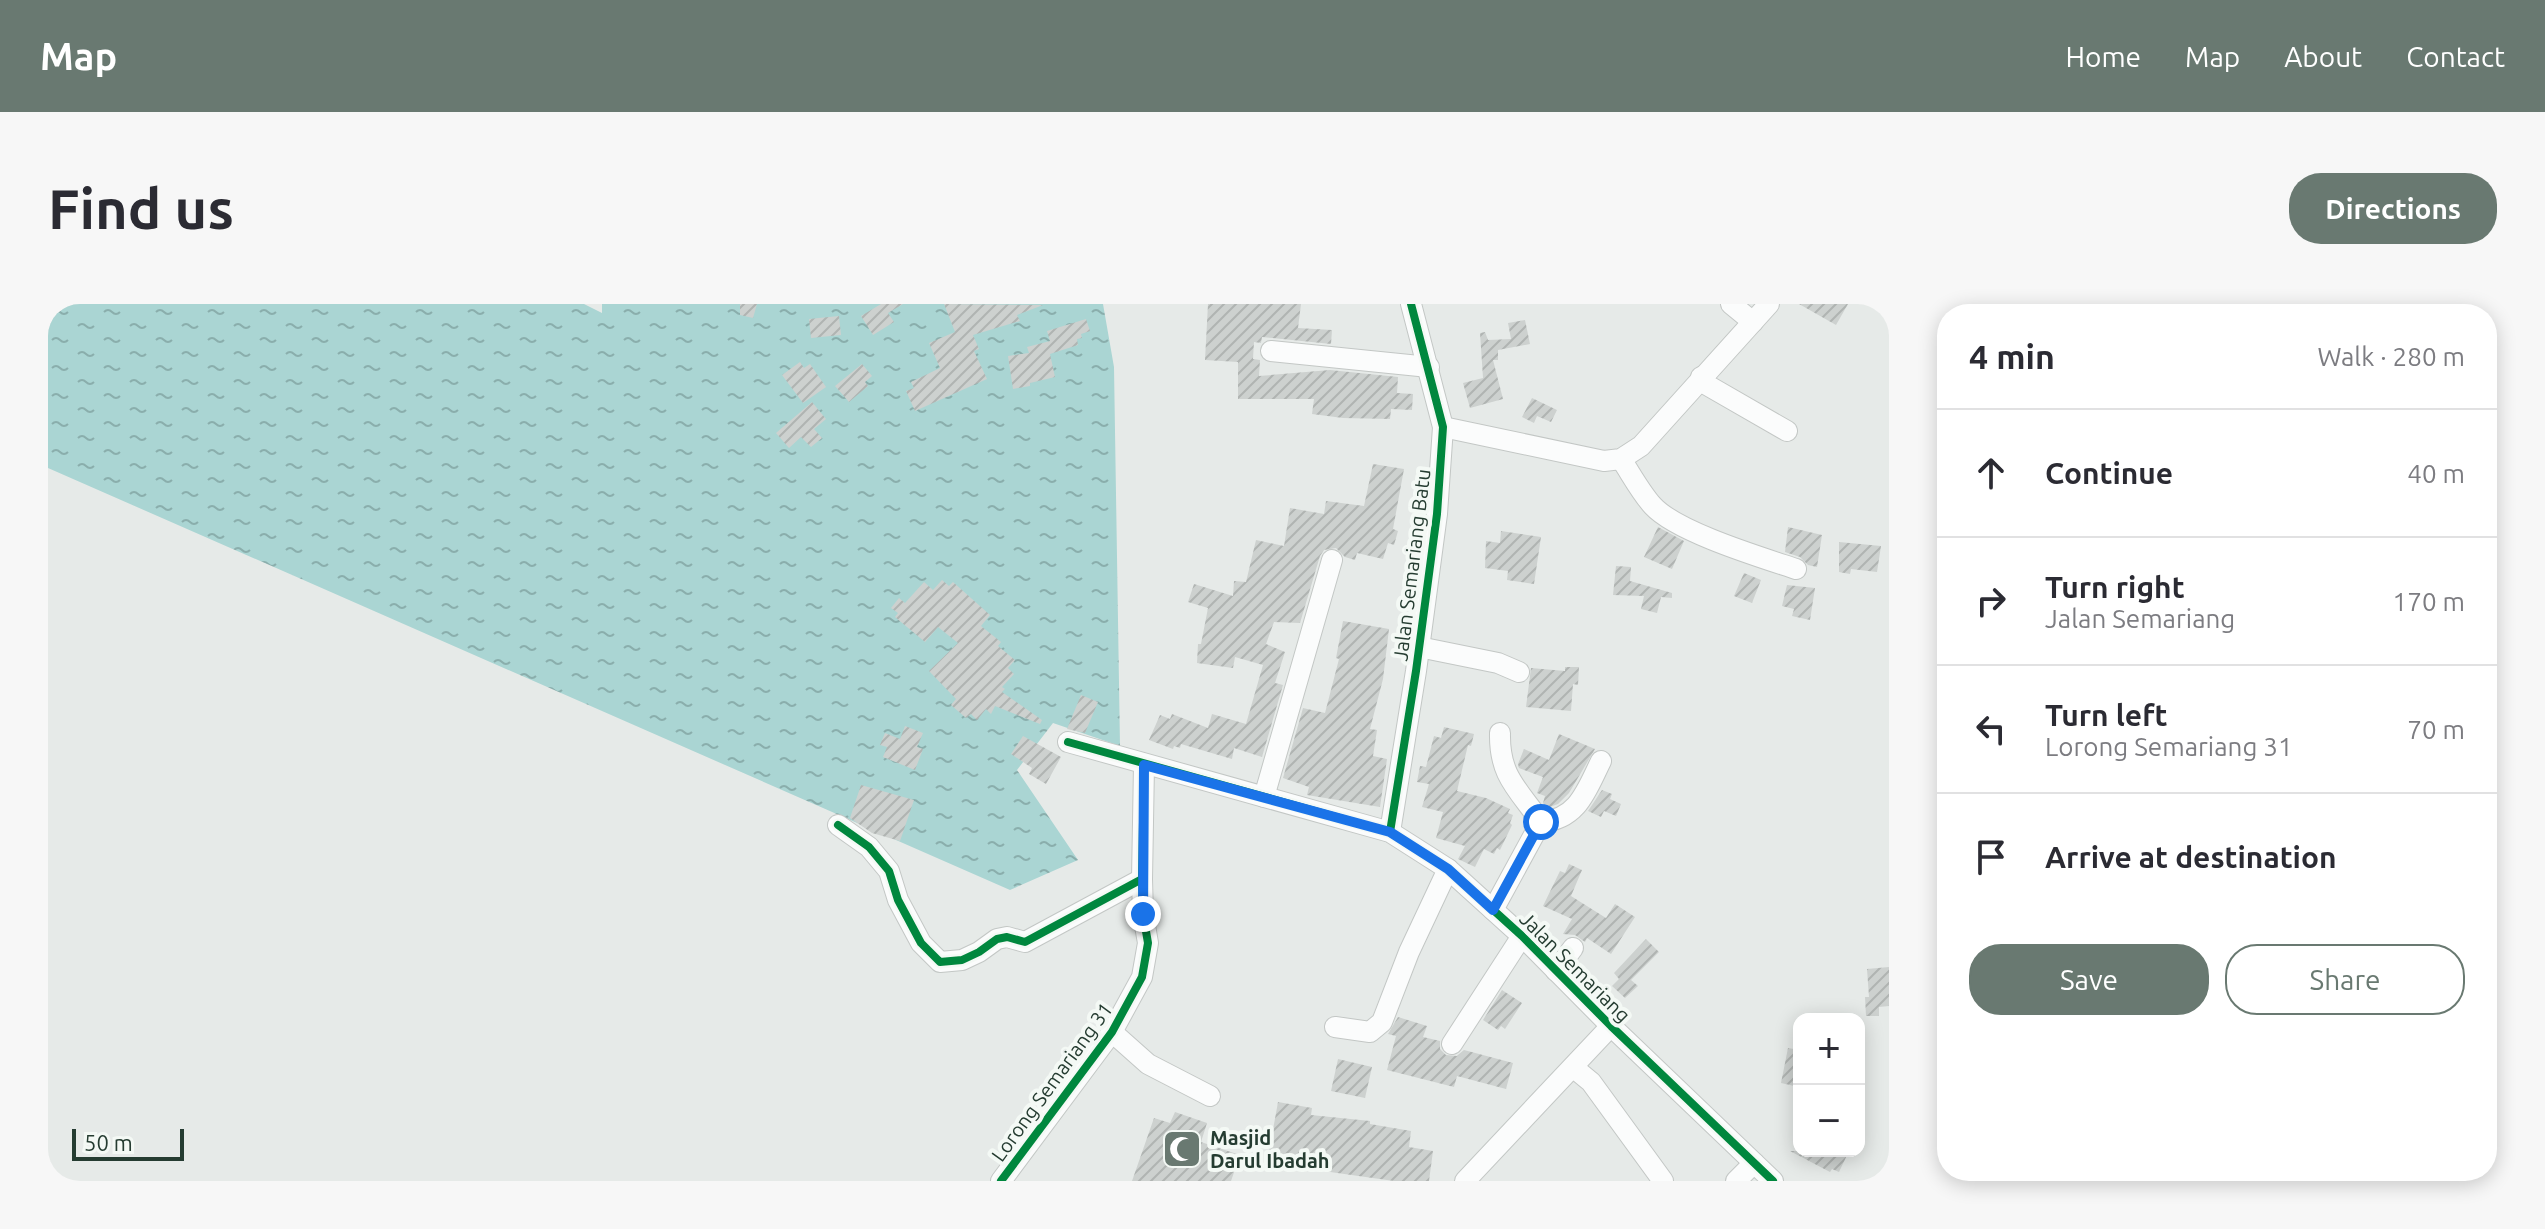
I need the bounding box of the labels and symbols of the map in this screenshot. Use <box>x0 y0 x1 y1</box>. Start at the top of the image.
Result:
street label: Jalan Semariang Batu <box>1388 468 1435 662</box>
route start <box>1523 804 1559 840</box>
route end <box>1125 896 1161 932</box>
street label: Jalan Semariang <box>1515 907 1635 1027</box>
street label: Lorong Semariang 31 <box>986 998 1117 1166</box>
scale bar <box>72 1125 184 1161</box>
place label: Masjid Darul Ibadah <box>1210 1126 1330 1172</box>
mosque icon: Masjid Darul Ibadah <box>1161 1128 1203 1170</box>

